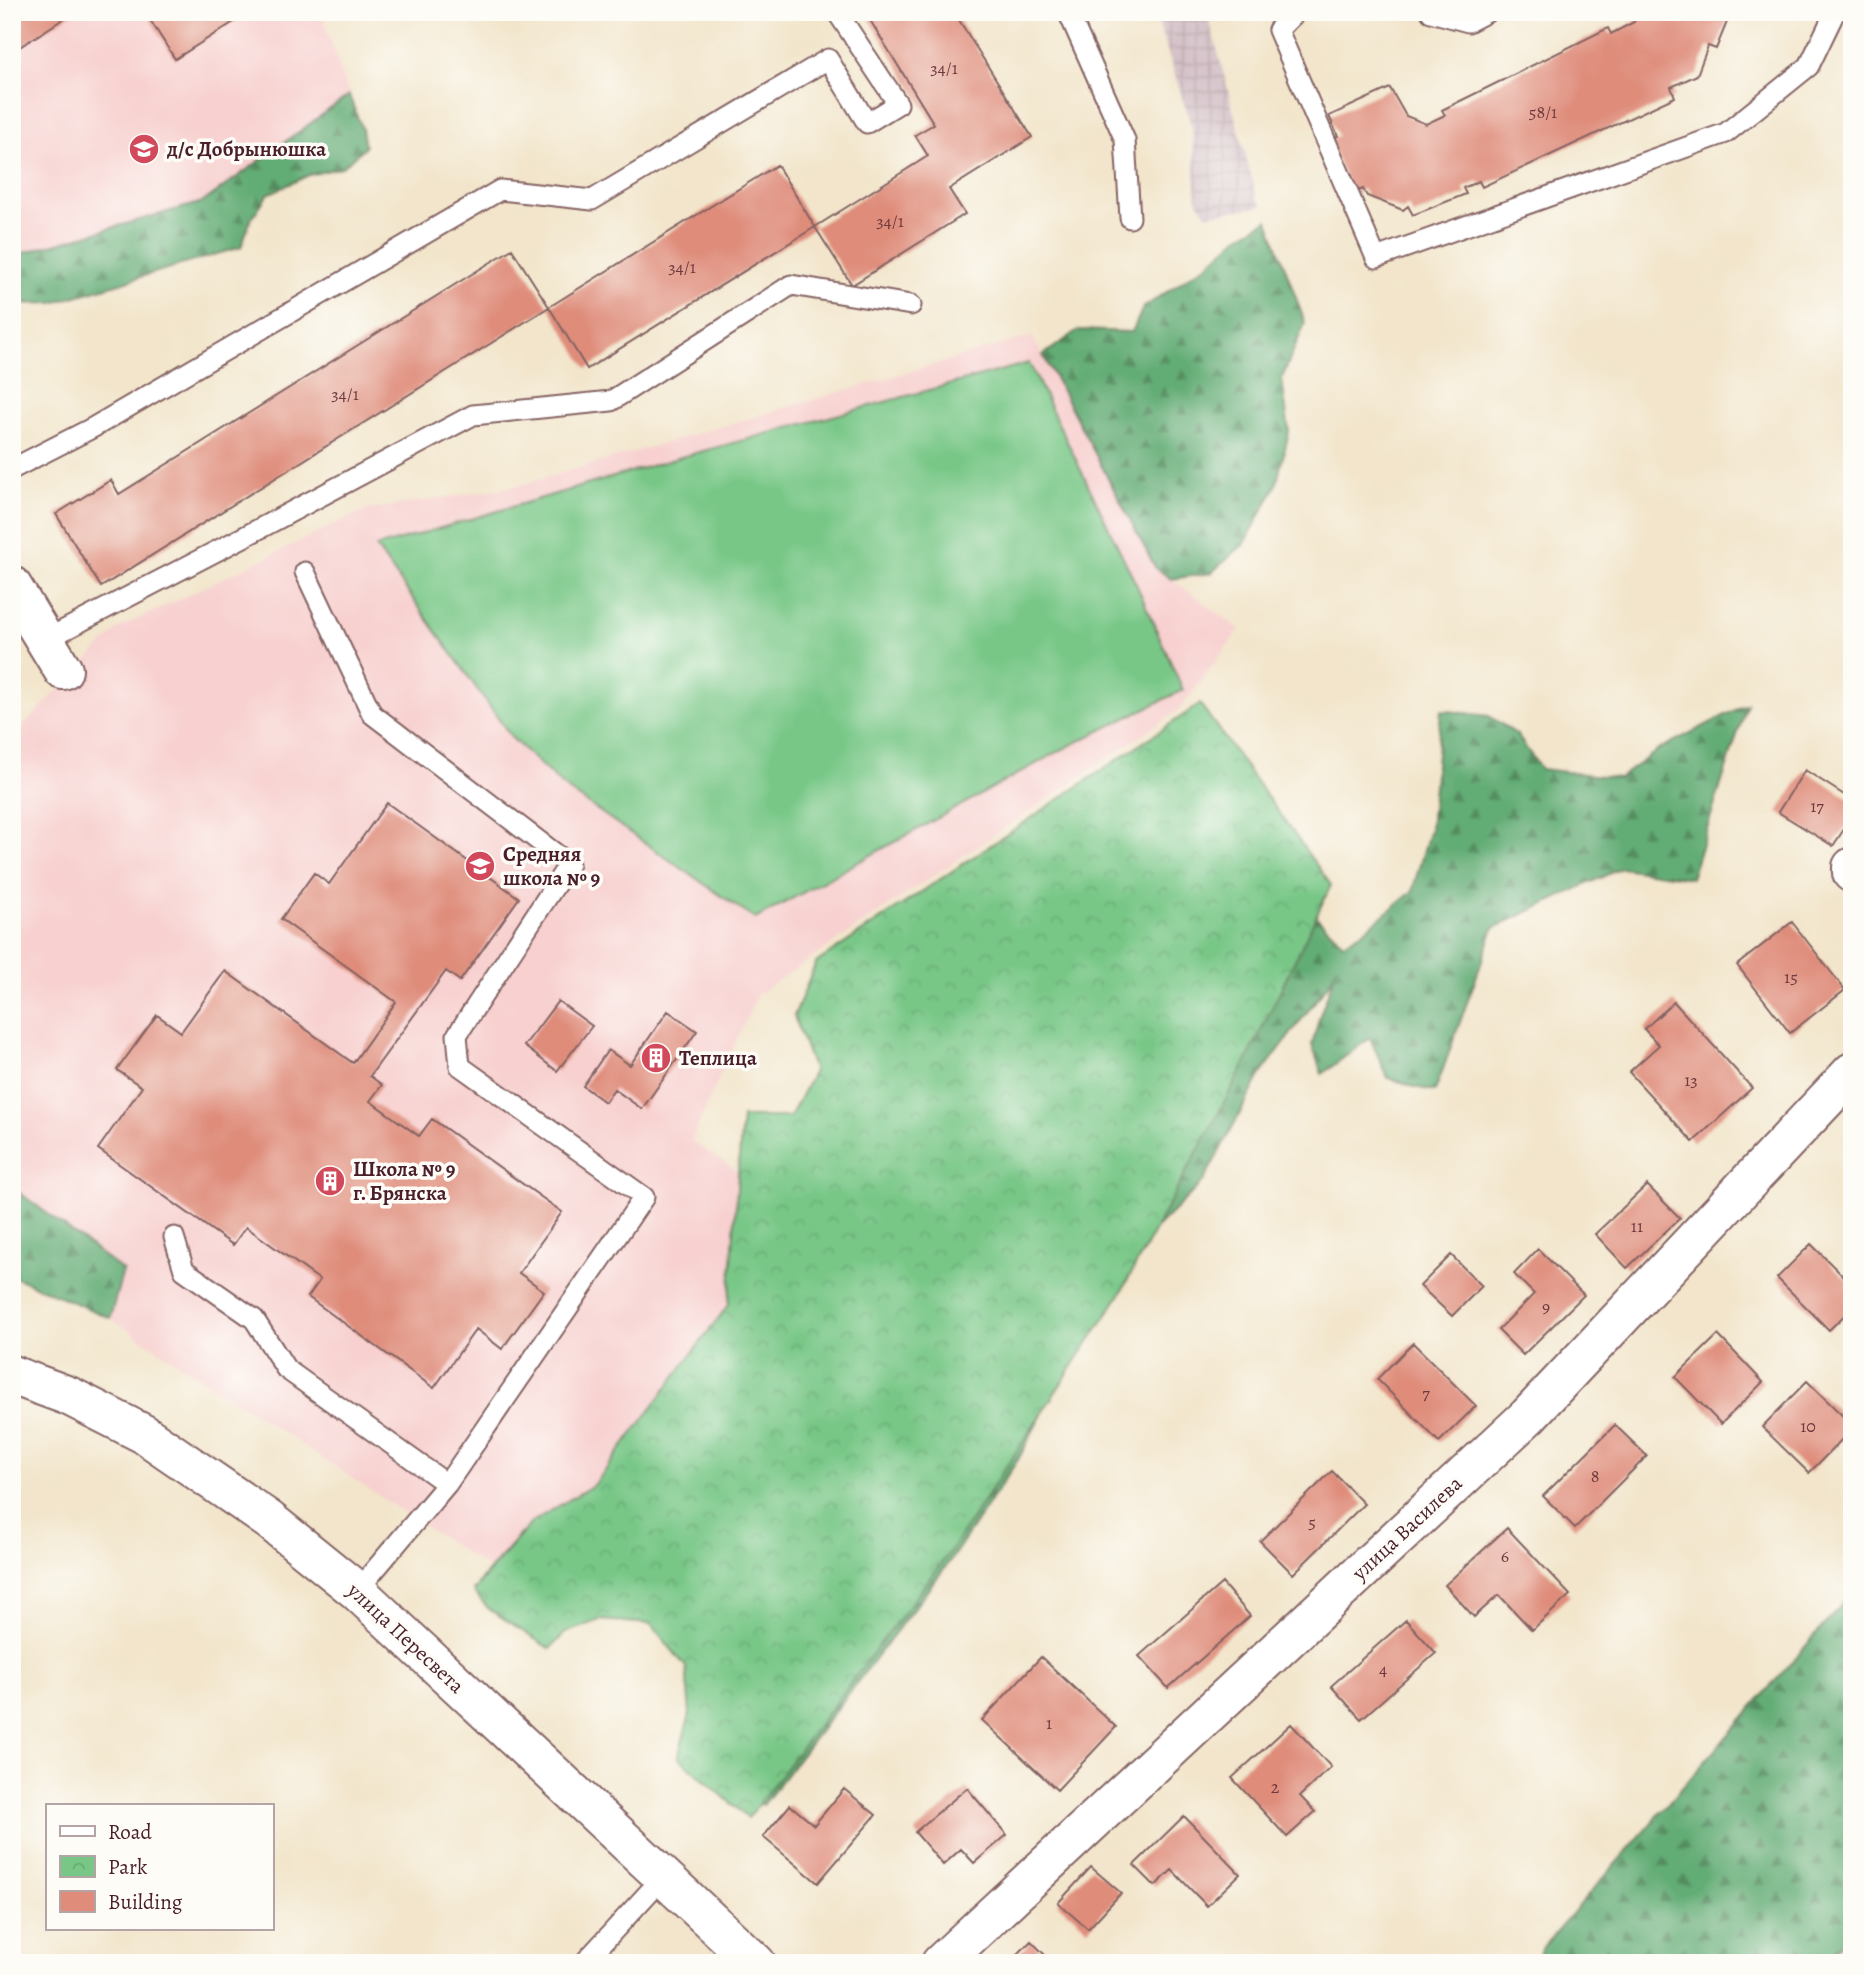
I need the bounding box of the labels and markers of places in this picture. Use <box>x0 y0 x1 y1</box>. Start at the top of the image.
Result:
school or university icon: д/с Добрынюшка <box>127 132 161 166</box>
place label: д/с Добрынюшка <box>166 135 326 163</box>
place label: Средняя школа № 9 <box>503 840 601 892</box>
school or university icon: Средняя школа № 9 <box>463 849 497 883</box>
building icon: Теплица <box>639 1041 673 1075</box>
place label: Теплица <box>679 1044 757 1072</box>
place label: Школа № 9 г. Брянска <box>353 1155 456 1207</box>
building icon: Школа № 9 г. Брянска <box>313 1164 347 1198</box>

